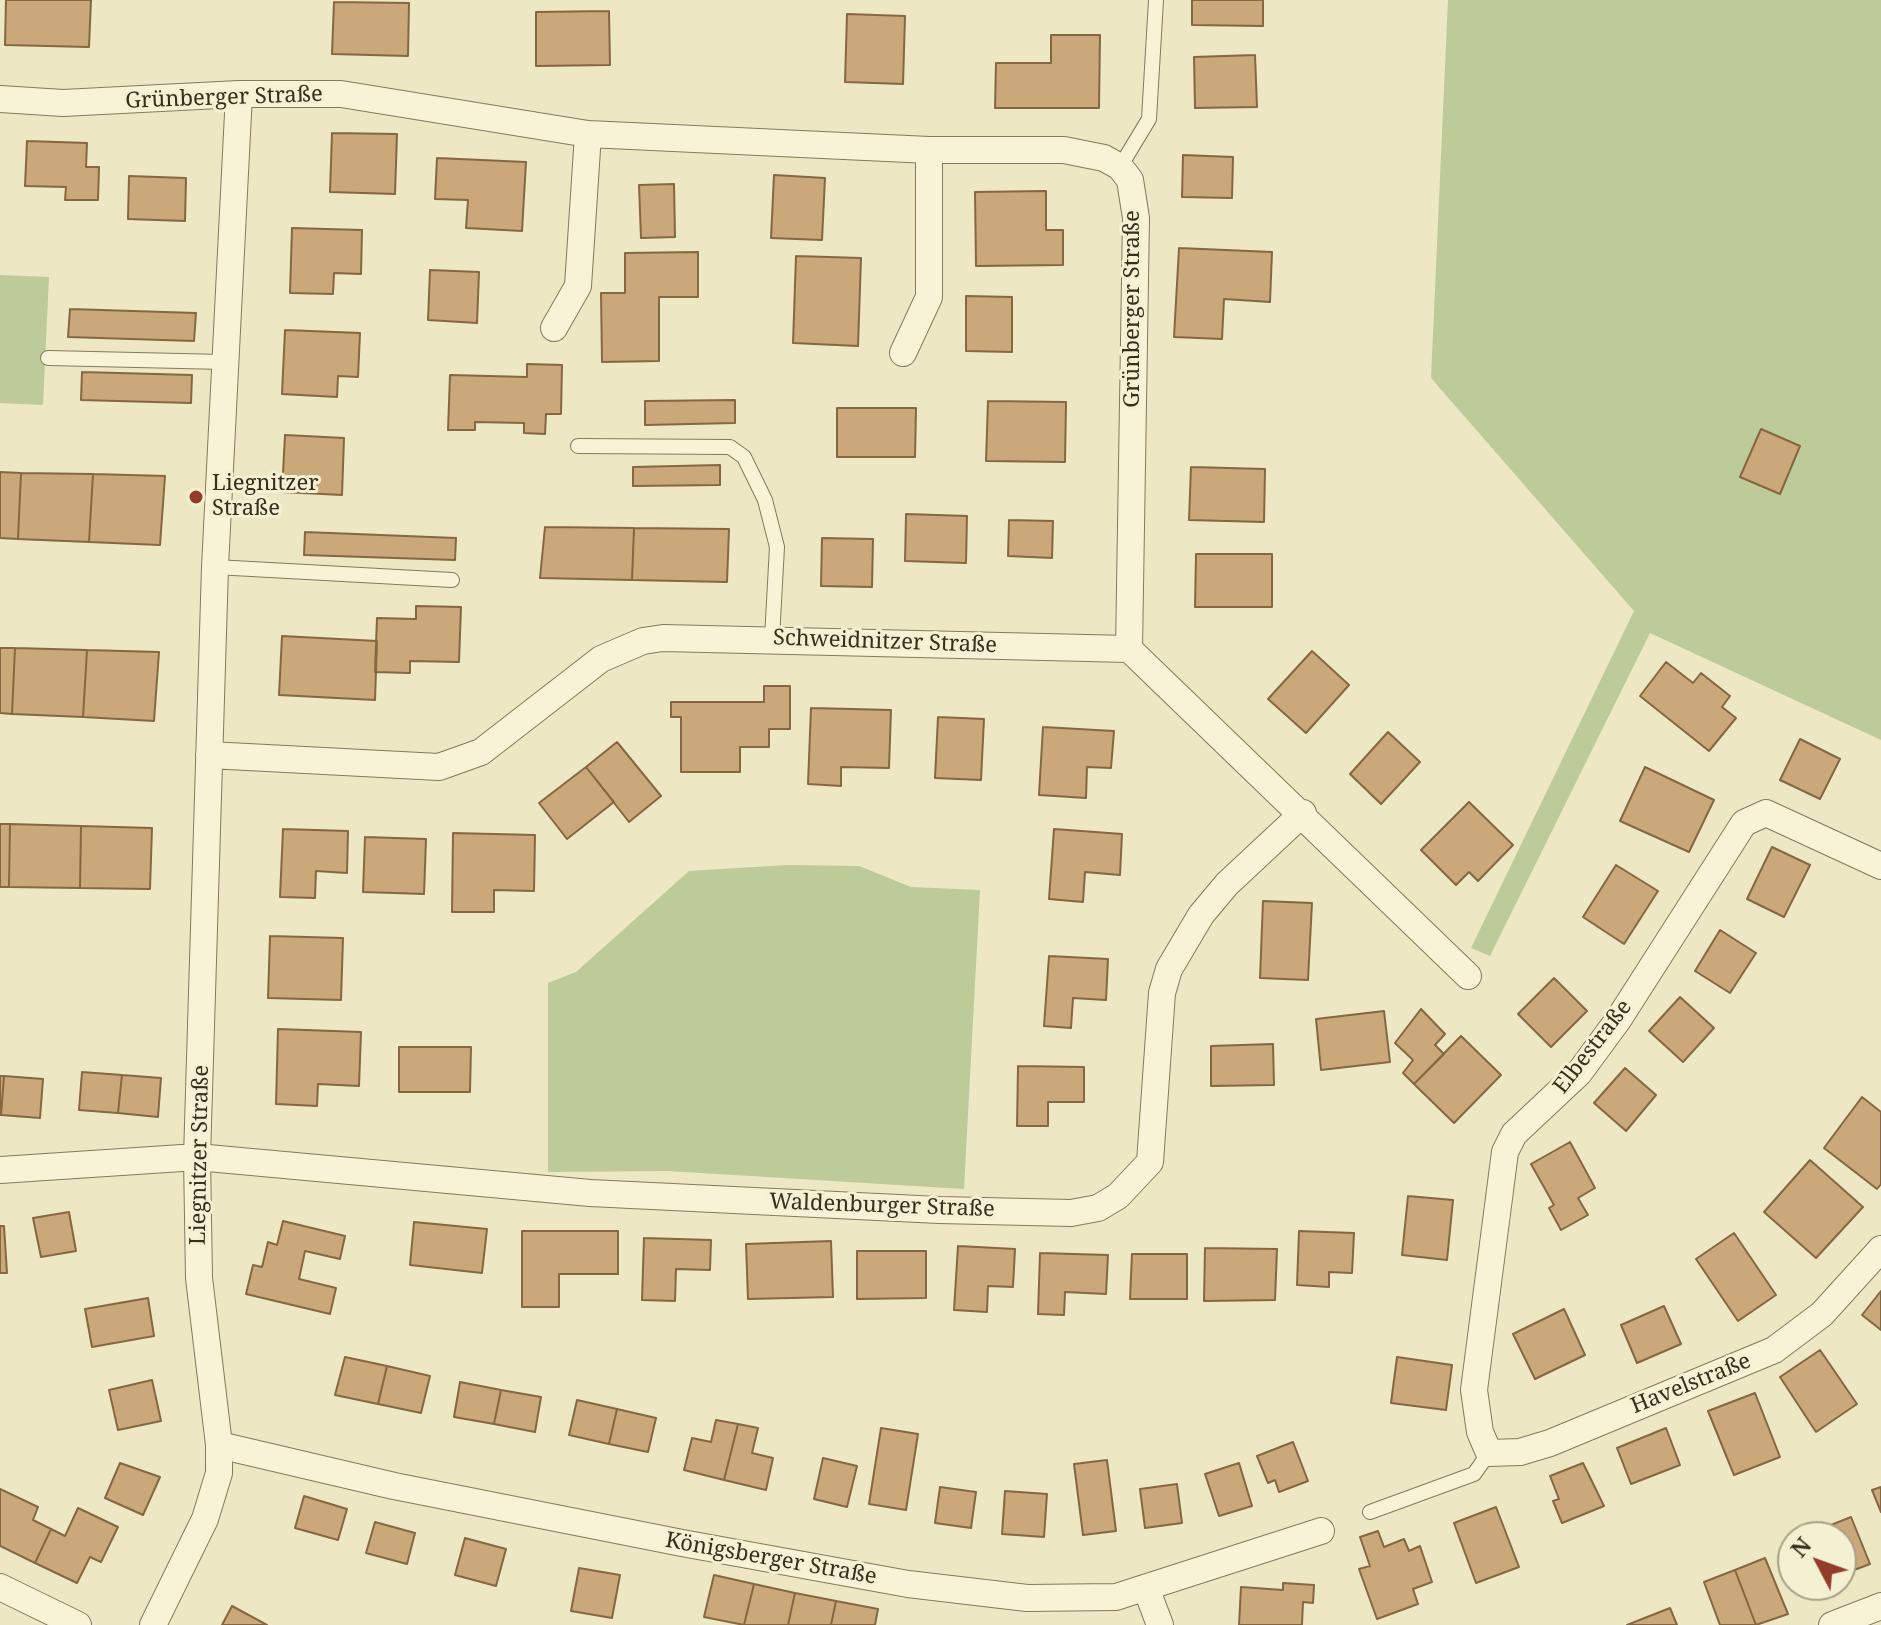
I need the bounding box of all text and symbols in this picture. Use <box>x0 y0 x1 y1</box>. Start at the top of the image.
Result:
street label: Grünberger Straße <box>125 81 323 115</box>
street label: Grünberger Straße <box>1120 210 1146 408</box>
place label: Liegnitzer Straße <box>212 471 319 522</box>
marker: Liegnitzer Straße <box>187 488 205 506</box>
street label: Schweidnitzer Straße <box>773 625 997 659</box>
street label: Elbestraße <box>1548 995 1638 1099</box>
street label: Liegnitzer Straße <box>185 1065 215 1245</box>
street label: Waldenburger Straße <box>769 1189 995 1223</box>
street label: Havelstraße <box>1627 1348 1755 1420</box>
north arrow <box>1777 1521 1857 1601</box>
street label: Königsberger Straße <box>663 1527 879 1591</box>
text: N <box>1783 1530 1817 1563</box>

